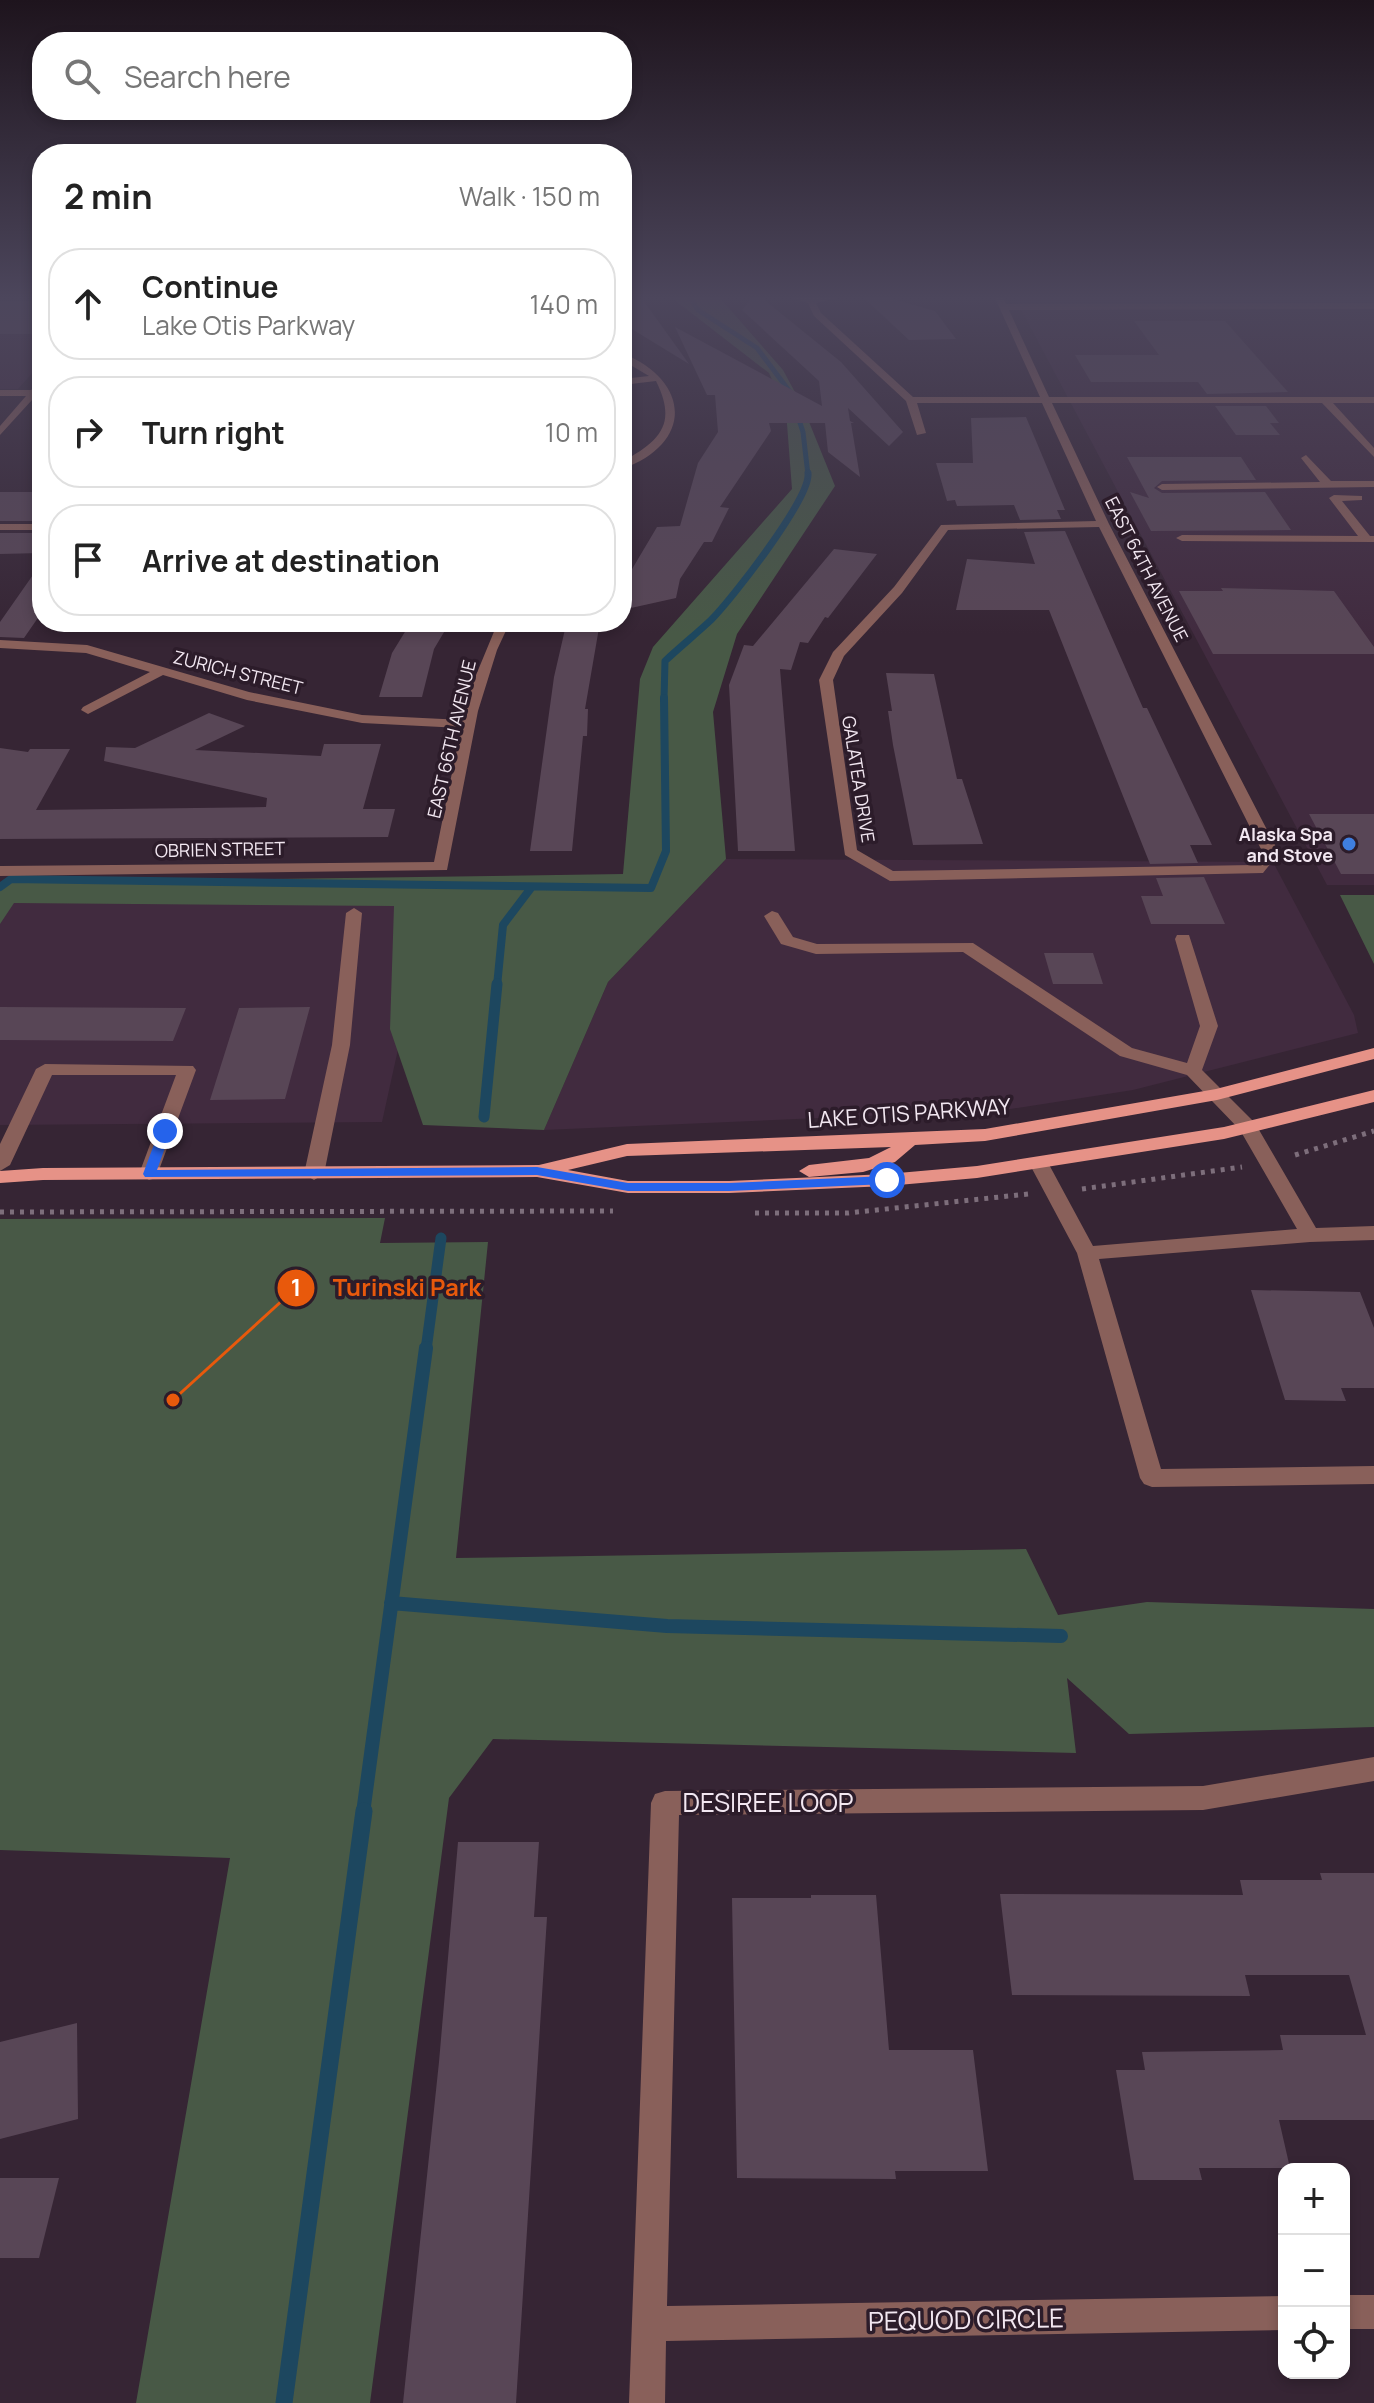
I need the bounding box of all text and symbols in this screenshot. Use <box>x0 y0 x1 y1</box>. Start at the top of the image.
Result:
search box <box>32 32 632 120</box>
icon: search <box>60 54 104 98</box>
text: Search here <box>124 56 291 97</box>
text: 2 min <box>64 173 152 219</box>
text: Walk · 150 m <box>459 178 600 214</box>
text: Continue <box>142 266 278 307</box>
icon: ahead <box>66 282 110 326</box>
text: 140 m <box>529 286 598 322</box>
text: Lake Otis Parkway <box>142 307 355 343</box>
icon: right <box>66 410 110 454</box>
text: Turn right <box>142 412 285 453</box>
text: 10 m <box>545 414 598 450</box>
street label: EAST 64TH AVENUE <box>1100 492 1194 646</box>
icon: arrive <box>66 538 110 582</box>
text: Arrive at destination <box>142 540 440 581</box>
street label: ZURICH STREET <box>171 644 305 700</box>
street label: EAST 66TH AVENUE <box>421 658 481 820</box>
street label: GALATEA DRIVE <box>837 714 881 844</box>
place label: Alaska Spa and Stove <box>1239 822 1333 867</box>
marker: Alaska Spa and Stove <box>1340 835 1358 853</box>
street label: OBRIEN STREET <box>155 836 286 862</box>
street label: LAKE OTIS PARKWAY <box>806 1091 1012 1135</box>
route end <box>147 1113 183 1149</box>
route start <box>869 1162 905 1198</box>
callout: Turinski Park <box>276 1264 497 1312</box>
text: 1 <box>291 1270 301 1303</box>
text: Turinski Park <box>333 1270 482 1303</box>
street label: DESIREE LOOP <box>683 1784 854 1820</box>
map controls <box>1278 2163 1350 2379</box>
button: + <box>1278 2163 1350 2235</box>
button: − <box>1278 2235 1350 2307</box>
street label: PEQUOD CIRCLE <box>868 2299 1064 2339</box>
button: locate <box>1278 2307 1350 2379</box>

